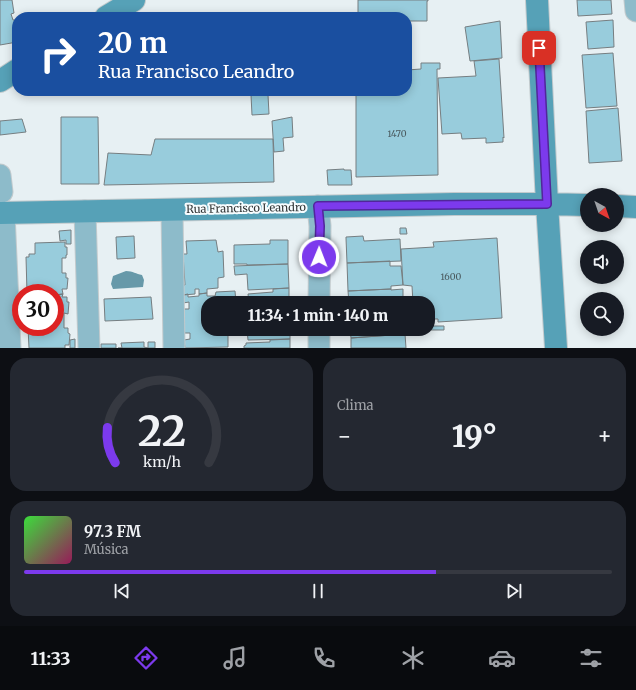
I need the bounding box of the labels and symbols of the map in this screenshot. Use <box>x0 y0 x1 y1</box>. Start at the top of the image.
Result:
pin <box>522 31 556 65</box>
house number: 1470 <box>388 128 407 139</box>
north arrow <box>580 188 624 232</box>
street label: Rua Francisco Leandro <box>186 200 307 216</box>
position arrow <box>298 236 340 278</box>
house number: 1600 <box>441 271 462 282</box>
speed limit sign: 30 <box>12 284 64 336</box>

